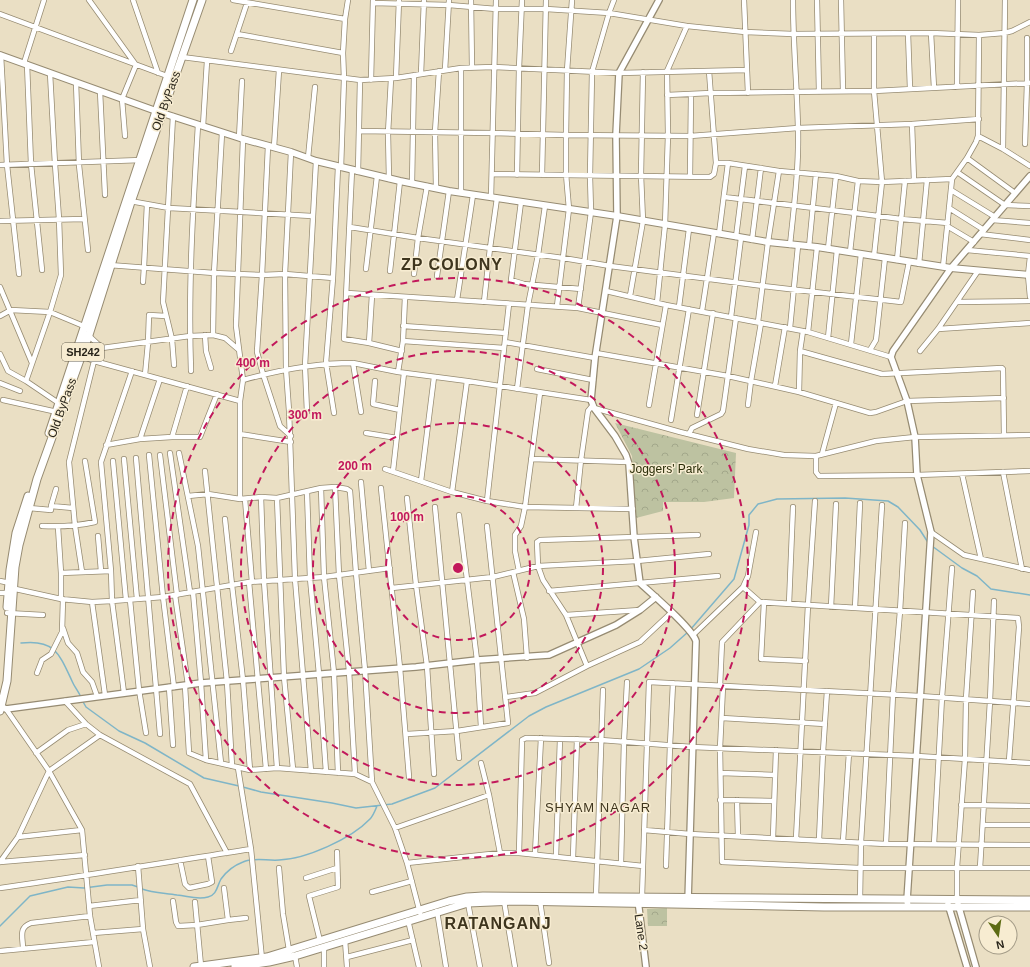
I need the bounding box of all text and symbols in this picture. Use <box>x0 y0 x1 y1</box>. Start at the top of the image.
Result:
street label: Old ByPass <box>149 69 183 133</box>
district label: ZP COLONY <box>401 256 503 273</box>
road number: SH242 <box>62 343 104 361</box>
text: 400 m <box>236 356 270 370</box>
street label: Old ByPass <box>45 376 79 440</box>
text: 300 m <box>288 408 322 422</box>
text: 200 m <box>338 459 372 473</box>
park label: Joggers' Park <box>630 462 703 476</box>
text: 100 m <box>390 510 424 524</box>
centre of rings <box>451 561 465 575</box>
district label: SHYAM NAGAR <box>545 800 651 815</box>
street label: Lane 2 <box>632 913 651 951</box>
district label: RATANGANJ <box>444 915 552 932</box>
north arrow <box>978 915 1018 955</box>
text: N <box>995 938 1005 951</box>

